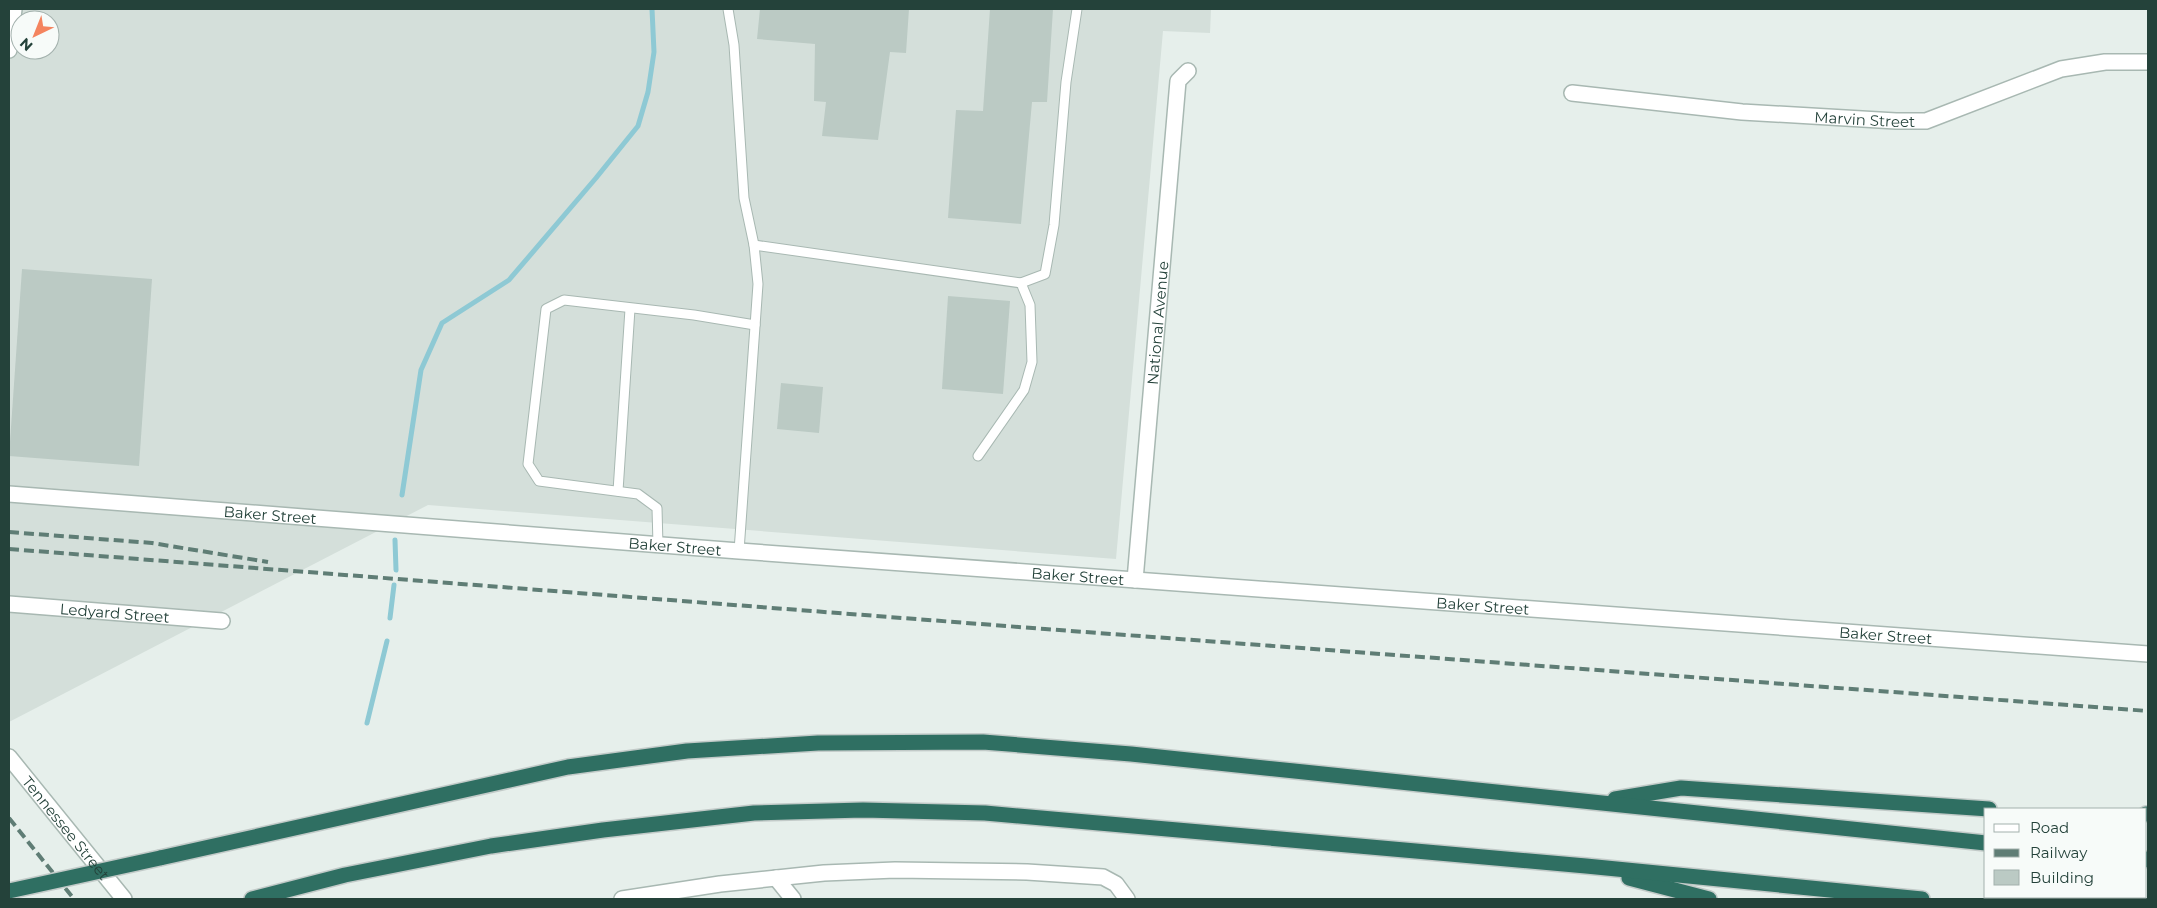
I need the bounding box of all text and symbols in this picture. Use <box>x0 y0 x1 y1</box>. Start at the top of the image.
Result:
north arrow <box>10 10 60 60</box>
text: N <box>16 34 36 55</box>
street label: Marvin Street <box>1814 107 1915 131</box>
street label: National Avenue <box>1142 260 1172 386</box>
street label: Baker Street <box>223 501 317 527</box>
street label: Baker Street <box>628 533 722 559</box>
street label: Baker Street <box>1031 563 1125 589</box>
street label: Baker Street <box>1436 592 1530 618</box>
street label: Ledyard Street <box>59 599 170 626</box>
street label: Baker Street <box>1839 622 1933 648</box>
street label: Tennessee Street <box>19 772 114 884</box>
legend <box>1984 808 2147 898</box>
text: Road <box>2030 818 2069 837</box>
text: Railway <box>2030 843 2088 862</box>
text: Building <box>2030 868 2094 887</box>

